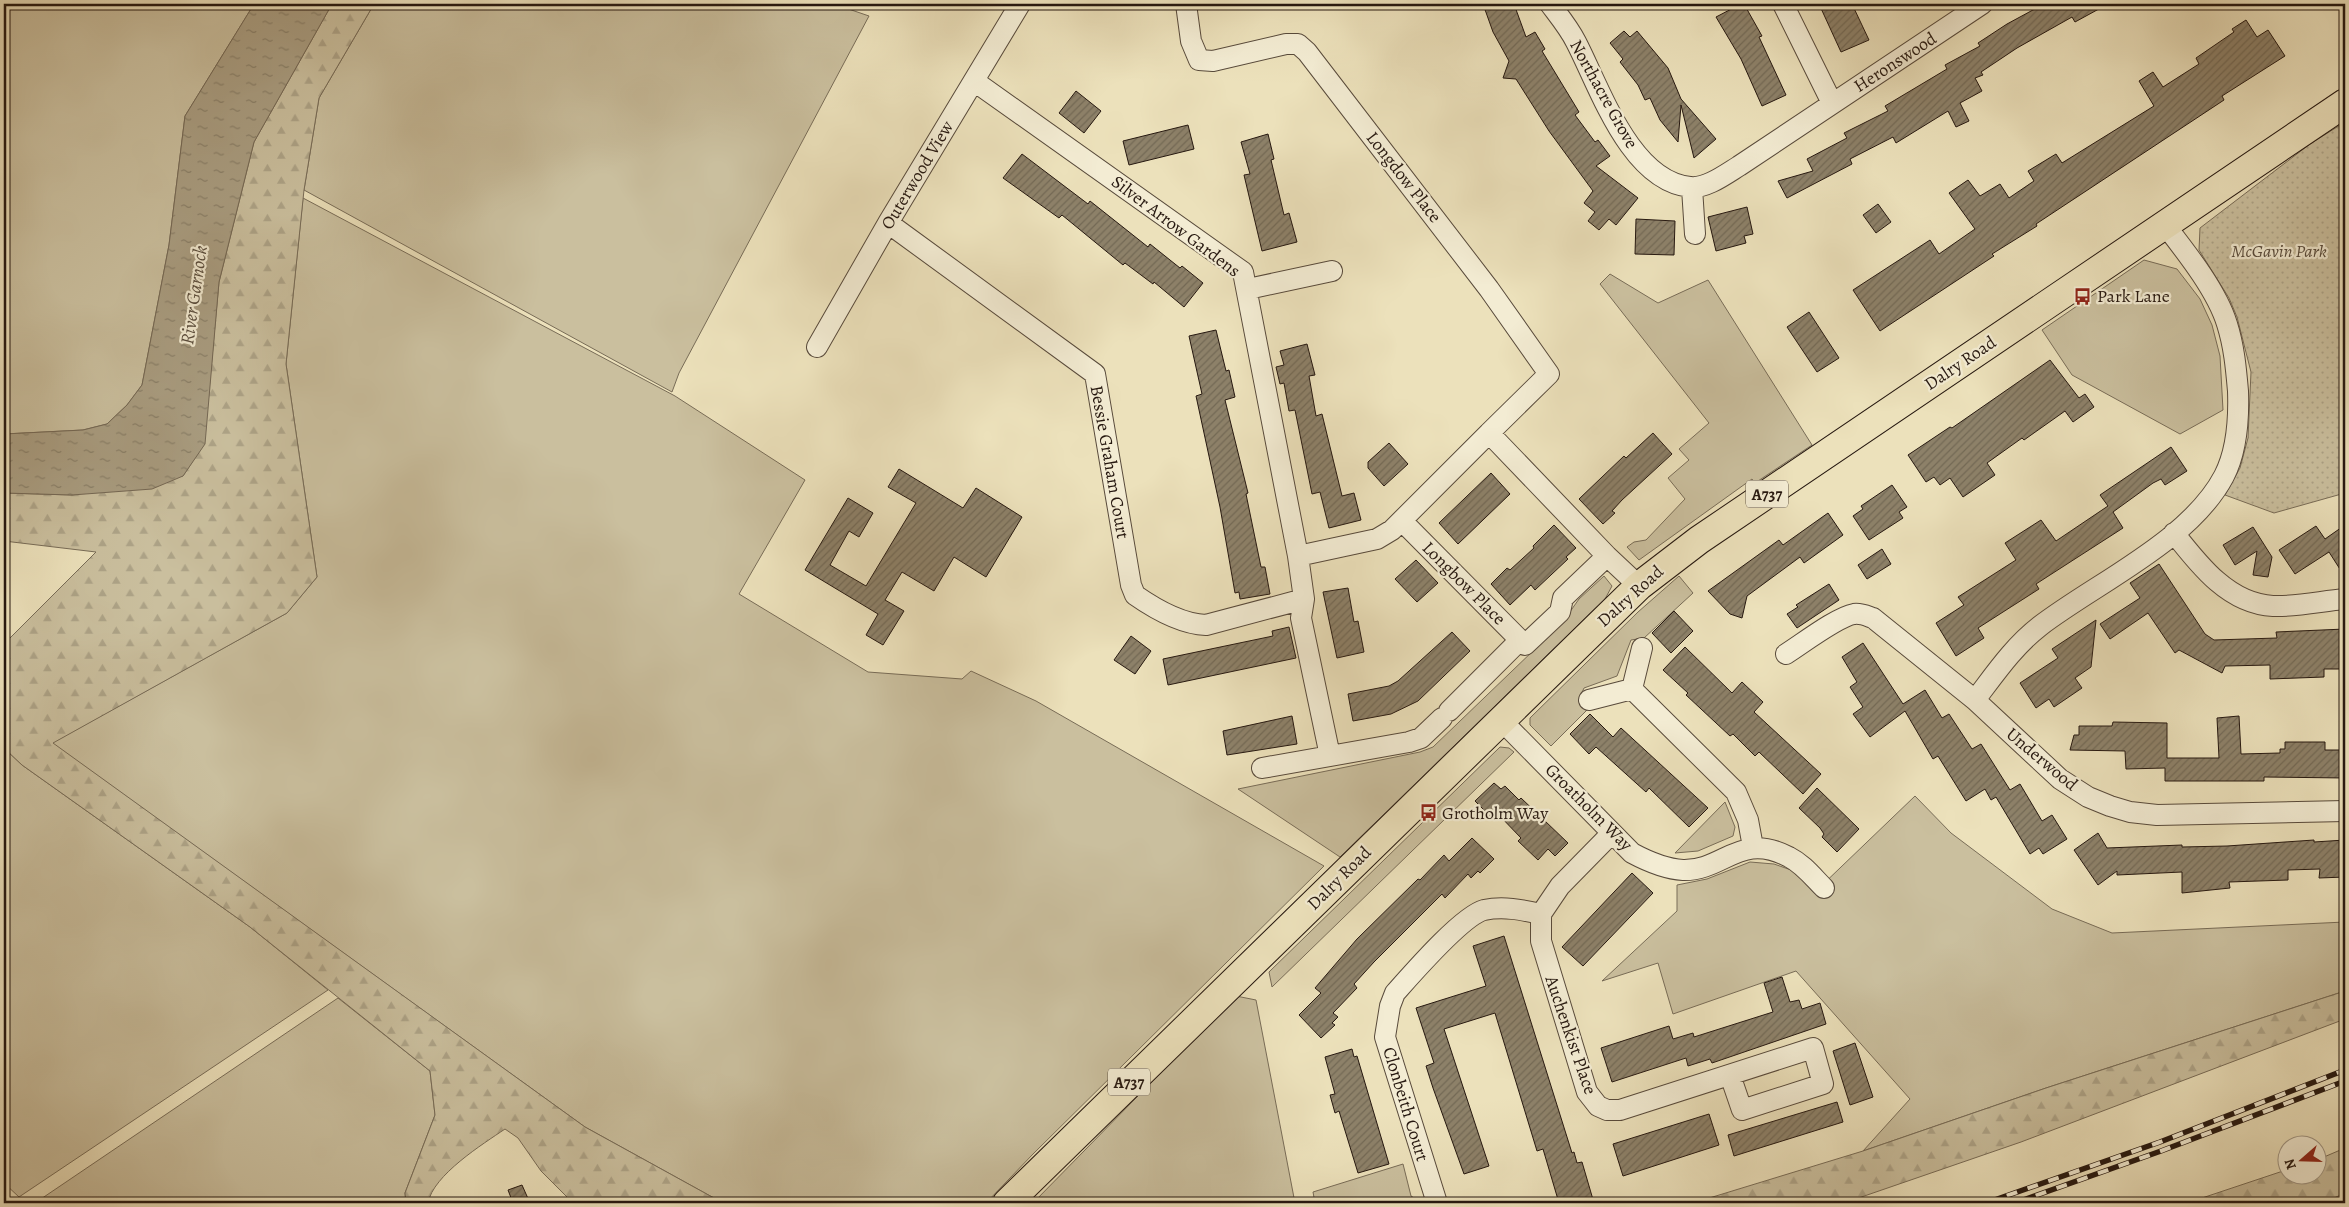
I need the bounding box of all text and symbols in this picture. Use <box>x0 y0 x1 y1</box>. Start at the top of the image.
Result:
street label: Heronswood <box>1849 26 1941 98</box>
street label: Northacre Grove <box>1564 35 1644 153</box>
street label: Outerwood View <box>875 116 959 234</box>
street label: Longdow Place <box>1361 126 1447 228</box>
street label: Silver Arrow Gardens <box>1107 170 1245 282</box>
park label: McGavin Park <box>2231 239 2327 263</box>
water label: River Garnock <box>174 244 214 346</box>
place label: Park Lane <box>2097 284 2170 308</box>
bus stop icon: Park Lane <box>2073 286 2093 306</box>
street label: Dalry Road <box>1919 330 2001 396</box>
street label: Bessie Graham Court <box>1085 383 1135 541</box>
road number: A737 <box>1746 480 1788 508</box>
street label: Longbow Place <box>1417 536 1511 630</box>
street label: Dalry Road <box>1592 560 1669 632</box>
street label: Underwood <box>2001 722 2083 796</box>
street label: Groatholm Way <box>1540 758 1639 857</box>
place label: Grotholm Way <box>1442 801 1549 825</box>
bus stop icon: Grotholm Way <box>1418 803 1438 823</box>
street label: Dalry Road <box>1302 840 1377 915</box>
street label: Auchenkist Place <box>1539 972 1603 1098</box>
street label: Clonbeith Court <box>1377 1044 1435 1164</box>
road number: A737 <box>1108 1068 1150 1096</box>
north arrow <box>2276 1134 2326 1184</box>
text: N <box>2280 1156 2301 1172</box>

